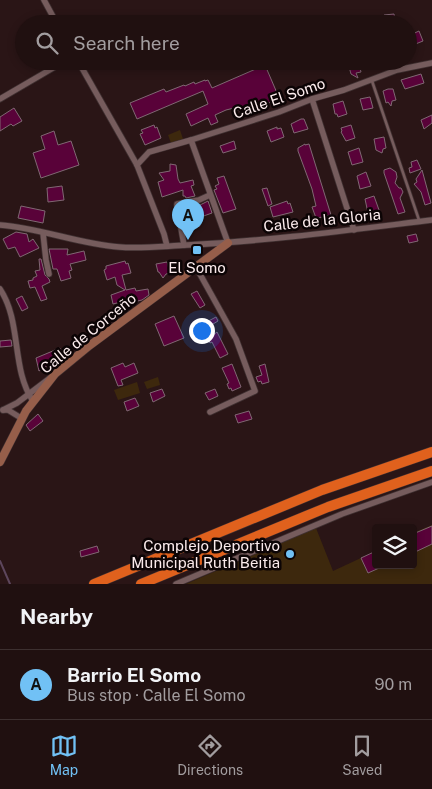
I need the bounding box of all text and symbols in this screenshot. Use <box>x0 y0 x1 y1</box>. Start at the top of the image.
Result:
search box <box>15 15 417 70</box>
icon: search <box>33 29 61 57</box>
text: Search here <box>73 32 180 54</box>
street label: Calle El Somo <box>231 74 327 122</box>
pin: A <box>172 199 204 240</box>
street label: Calle de la Gloria <box>263 205 381 235</box>
marker: El Somo <box>191 244 203 256</box>
place label: El Somo <box>168 259 226 276</box>
street label: Calle de Corceño <box>37 289 139 377</box>
your location <box>189 318 215 344</box>
map controls <box>372 524 417 569</box>
button: layers <box>372 524 417 569</box>
place label: Complejo Deportivo Municipal Ruth Beitia <box>131 537 280 571</box>
marker: Complejo Deportivo Municipal Ruth Beitia <box>284 548 296 560</box>
text: Nearby <box>20 604 93 629</box>
text: Barrio El Somo <box>67 664 201 686</box>
text: A <box>30 675 42 694</box>
text: 90 m <box>375 675 412 694</box>
text: Bus stop · Calle El Somo <box>67 686 245 705</box>
tab: Map <box>50 732 78 778</box>
tab: Directions <box>177 732 243 778</box>
tab: Saved <box>342 732 382 778</box>

